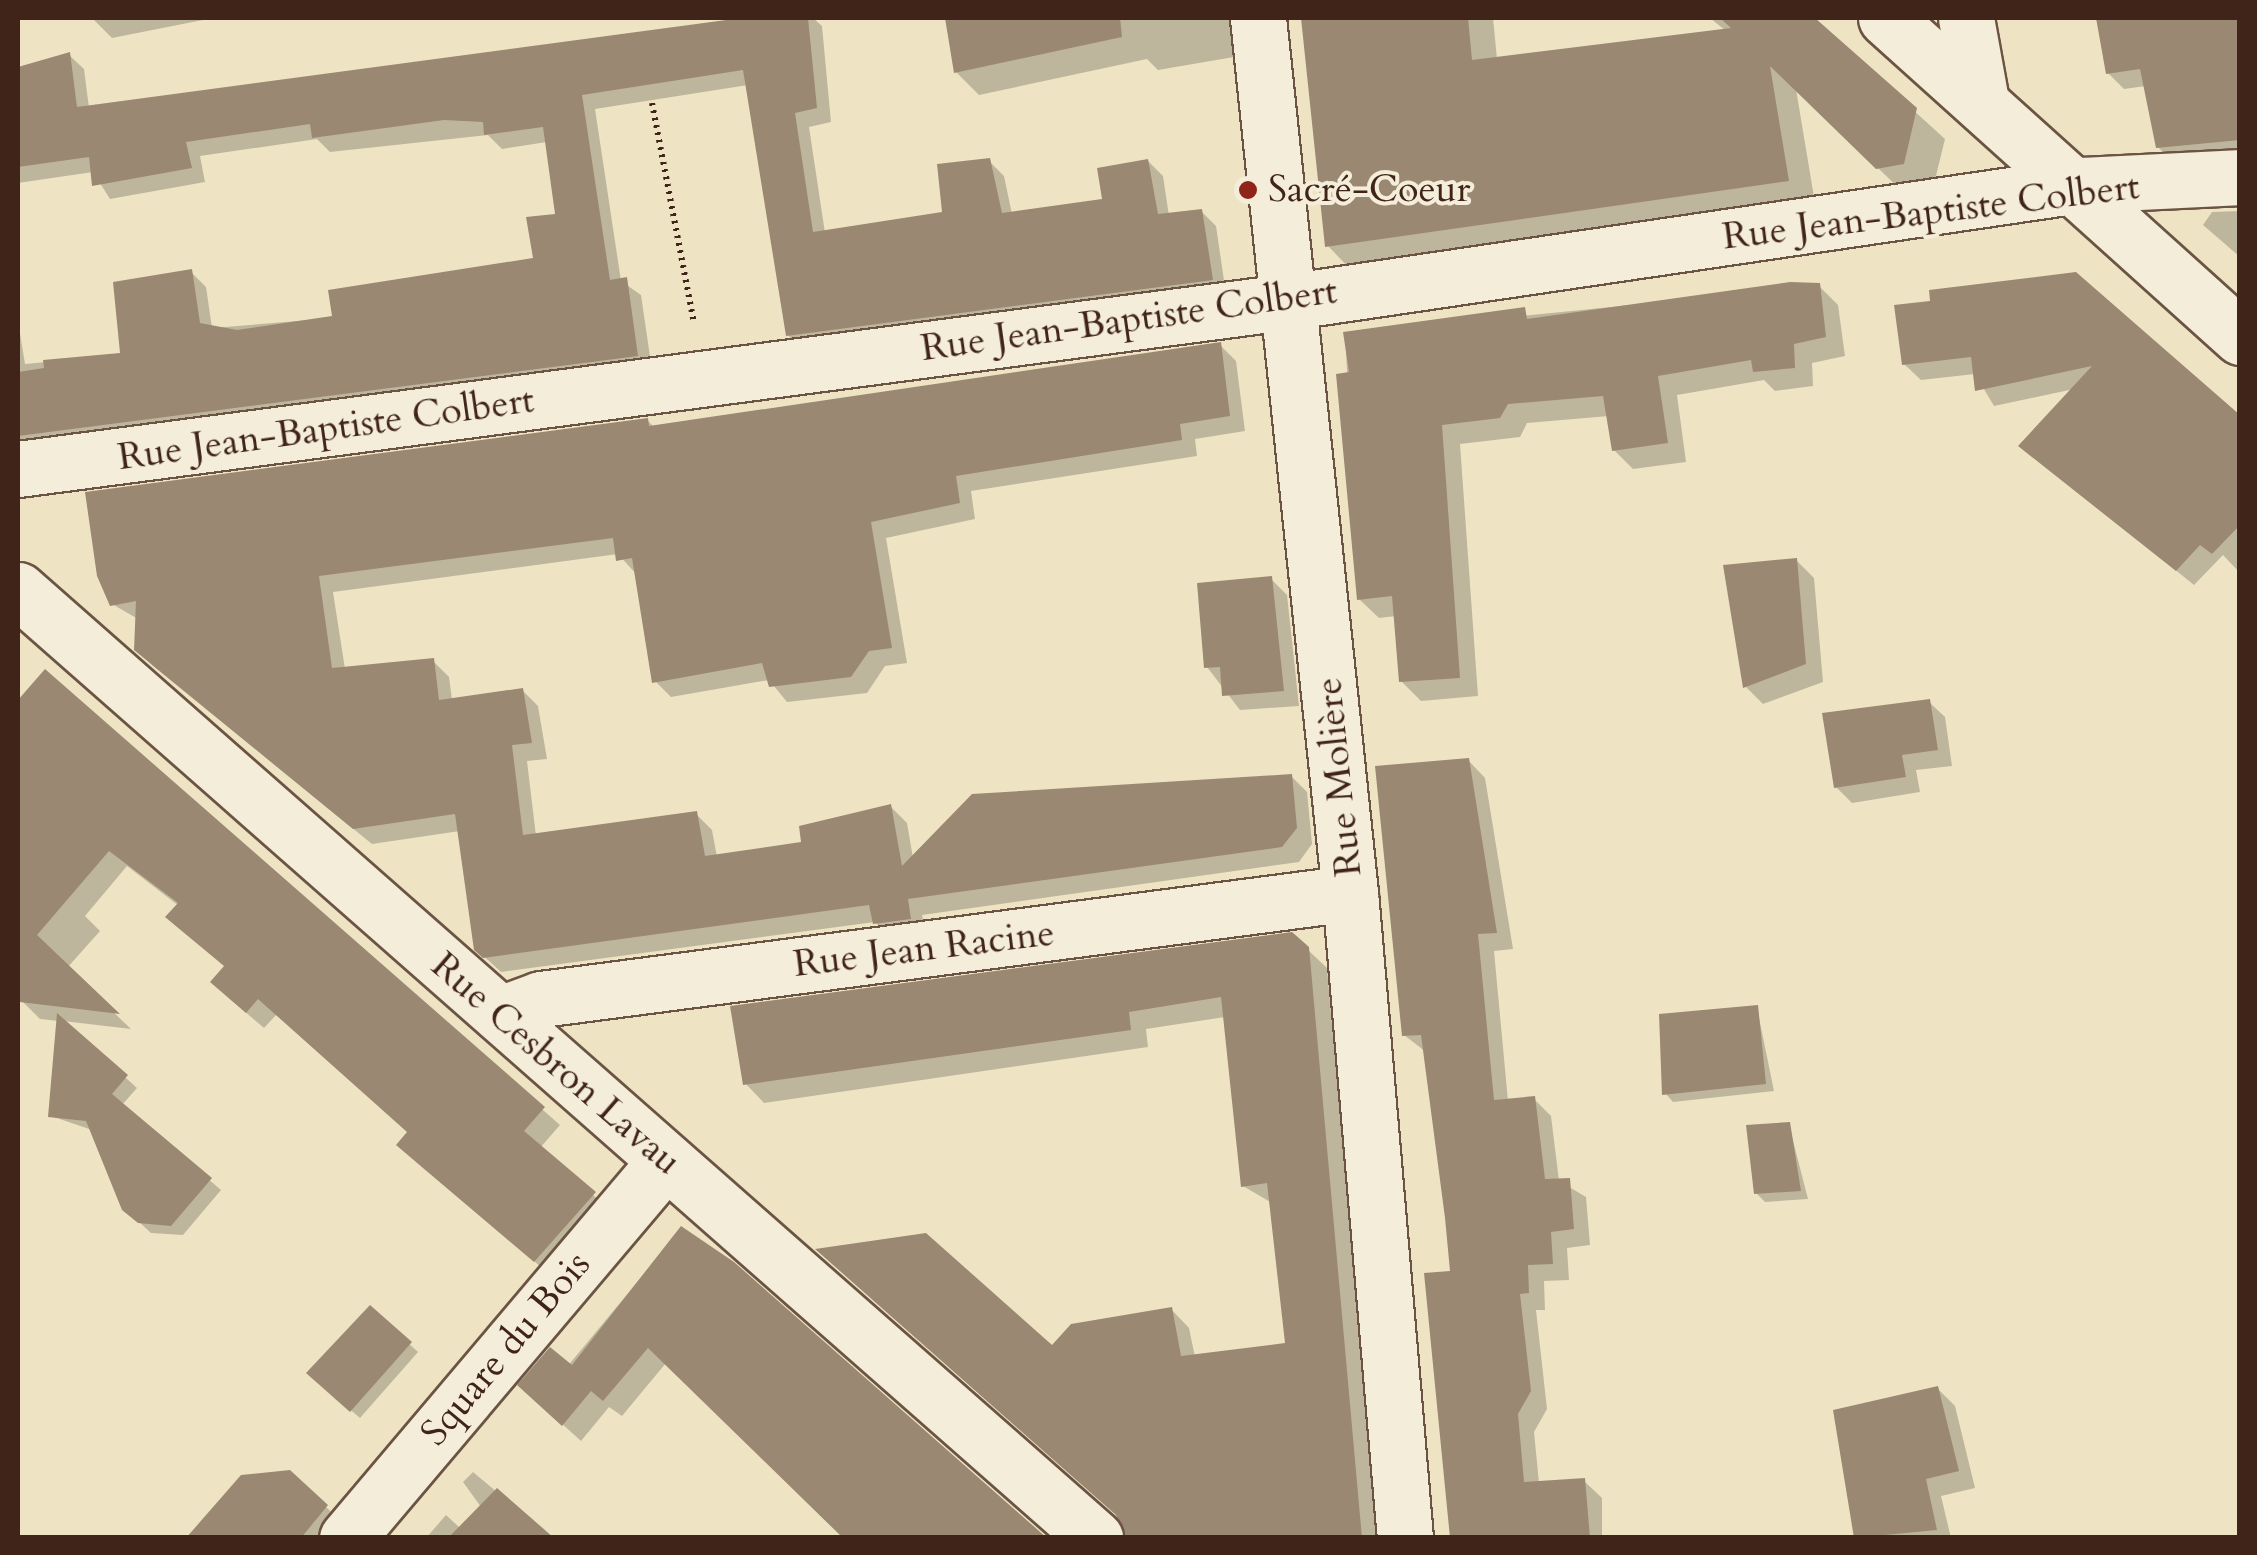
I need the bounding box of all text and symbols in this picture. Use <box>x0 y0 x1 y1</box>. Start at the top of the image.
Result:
street label: Rue Jean-Baptiste Colbert <box>1720 164 2142 260</box>
place label: Sacré-Coeur <box>1268 167 1470 213</box>
marker: Sacré-Coeur <box>1237 179 1259 201</box>
street label: Rue Jean-Baptiste Colbert <box>918 268 1340 372</box>
street label: Rue Jean-Baptiste Colbert <box>115 377 537 481</box>
street label: Rue Molière <box>1306 675 1372 879</box>
street label: Rue Jean Racine <box>791 910 1057 988</box>
street label: Rue Cesbron Lavau <box>422 943 690 1185</box>
street label: Square du Bois <box>412 1243 600 1455</box>

